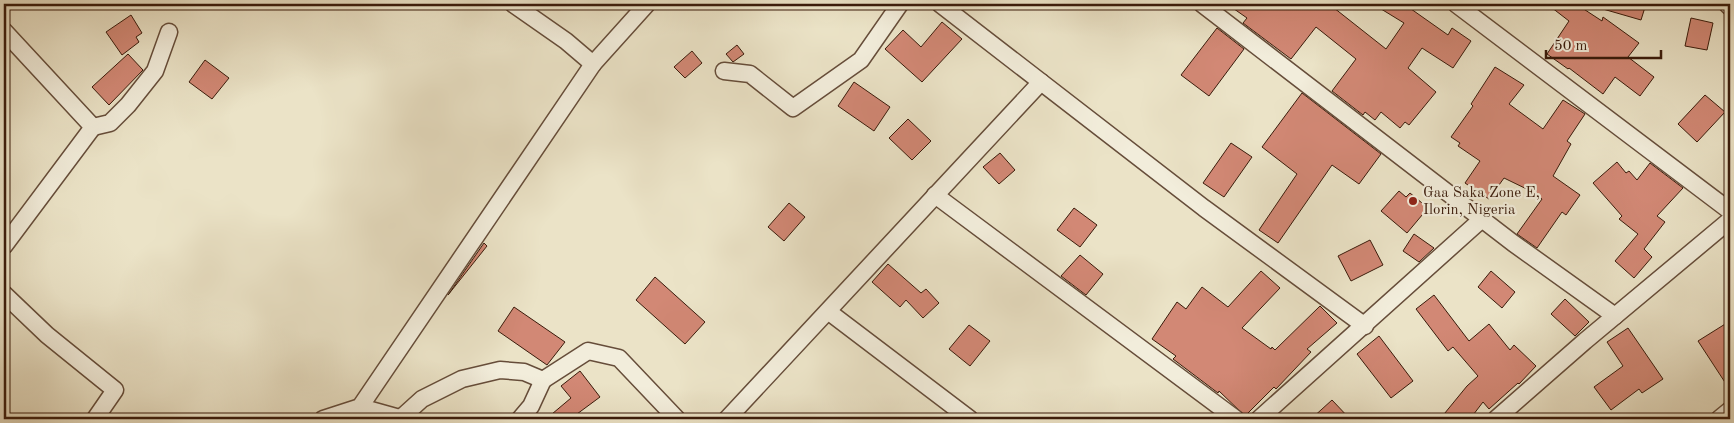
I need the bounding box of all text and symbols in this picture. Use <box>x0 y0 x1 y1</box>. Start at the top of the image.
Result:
scale bar <box>1546 28 1662 60</box>
text: 50 m <box>1554 39 1588 54</box>
place label: Gaa Saka Zone E, Ilorin, Nigeria <box>1423 186 1540 218</box>
marker: Gaa Saka Zone E, Ilorin, Nigeria <box>1407 195 1419 207</box>

